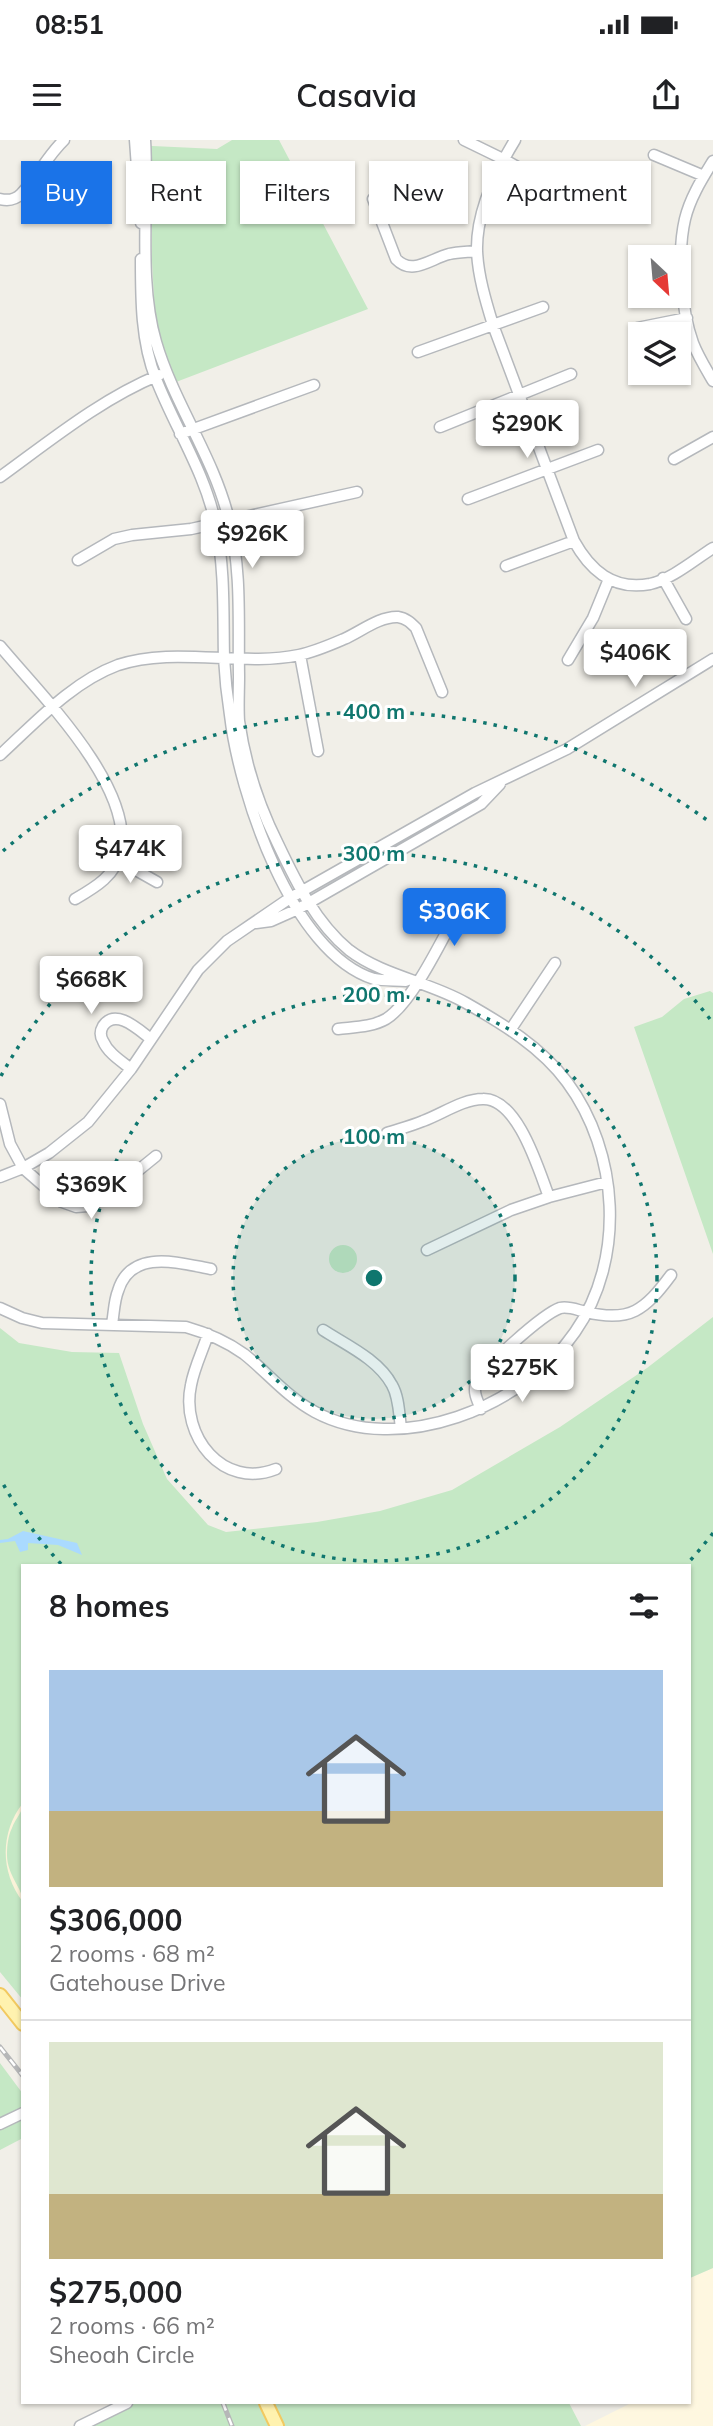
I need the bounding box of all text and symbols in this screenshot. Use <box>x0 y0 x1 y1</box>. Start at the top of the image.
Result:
text: 08:51 <box>35 8 104 41</box>
text: Casavia <box>296 75 417 115</box>
icon: menu <box>28 76 66 114</box>
icon: share <box>647 76 685 114</box>
chip: Buy <box>21 161 112 224</box>
chip: Rent <box>126 161 226 224</box>
chip: Filters <box>240 161 355 224</box>
chip: New <box>369 161 468 224</box>
chip: Apartment <box>482 161 651 224</box>
north arrow <box>628 245 691 308</box>
map controls <box>628 245 691 385</box>
button: layers <box>628 322 691 385</box>
pin: $290K <box>478 400 576 460</box>
text: $290K <box>492 408 562 437</box>
pin: $926K <box>203 510 301 570</box>
text: $926K <box>217 518 287 547</box>
pin: $406K <box>586 630 684 689</box>
text: $406K <box>600 637 670 666</box>
text: 400 m <box>343 698 405 724</box>
pin: $474K <box>81 826 179 885</box>
text: $474K <box>95 833 165 862</box>
text: 300 m <box>343 840 405 866</box>
pin: $306K <box>405 888 503 948</box>
text: $306K <box>419 896 489 925</box>
pin: $668K <box>42 956 140 1016</box>
text: $668K <box>56 964 126 993</box>
text: 200 m <box>343 981 405 1007</box>
text: 100 m <box>343 1123 405 1149</box>
pin: $369K <box>42 1161 140 1221</box>
text: $369K <box>56 1169 126 1198</box>
centre of rings <box>362 1266 386 1290</box>
pin: $275K <box>473 1344 571 1404</box>
text: $275K <box>487 1352 557 1381</box>
text: 8 homes <box>49 1587 170 1625</box>
icon: filters <box>625 1587 663 1625</box>
icon: home <box>293 1716 419 1842</box>
text: $306,000 <box>49 1901 182 1939</box>
text: 2 rooms · 68 m² <box>49 1939 215 1968</box>
text: Gatehouse Drive <box>49 1968 225 1997</box>
icon: home <box>293 2088 419 2214</box>
text: $275,000 <box>49 2273 182 2311</box>
text: 2 rooms · 66 m² <box>49 2311 215 2340</box>
text: Sheoah Circle <box>49 2340 195 2369</box>

